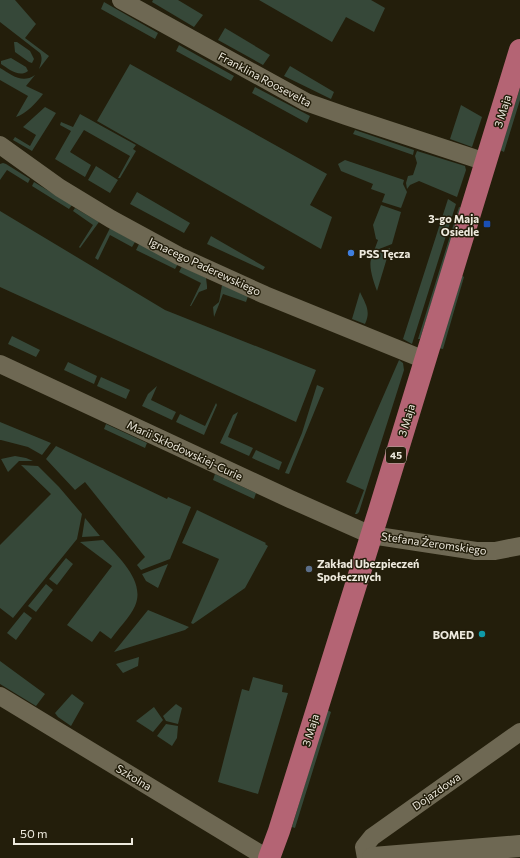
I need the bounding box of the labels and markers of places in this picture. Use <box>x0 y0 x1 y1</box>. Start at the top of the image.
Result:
place label: 3-go Maja Osiedle <box>428 212 479 238</box>
marker: 3-go Maja Osiedle <box>482 219 492 229</box>
place label: PSS Tęcza <box>359 247 411 260</box>
marker: PSS Tęcza <box>346 248 356 258</box>
place label: Zakład Ubezpieczeń Społecznych <box>317 557 419 583</box>
marker: Zakład Ubezpieczeń Społecznych <box>304 564 314 574</box>
place label: BOMED <box>433 628 474 641</box>
marker: BOMED <box>477 629 487 639</box>

